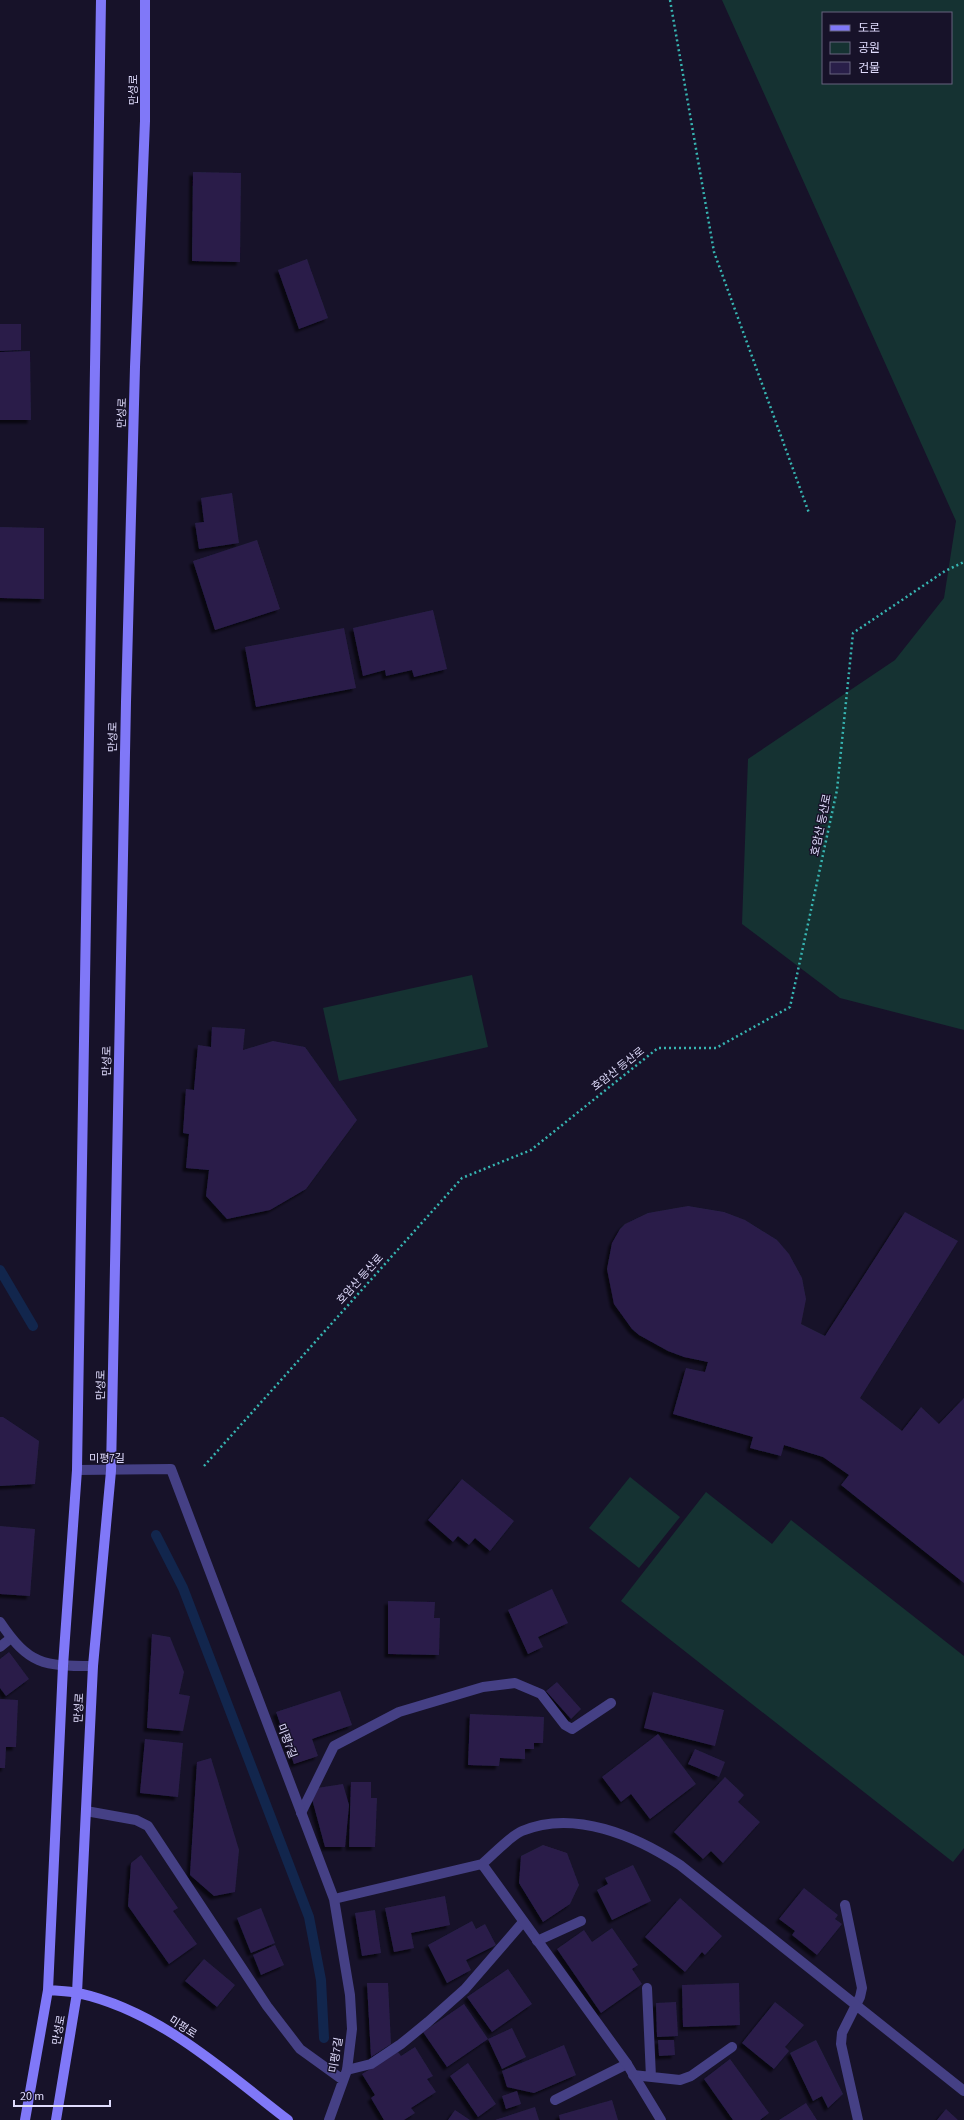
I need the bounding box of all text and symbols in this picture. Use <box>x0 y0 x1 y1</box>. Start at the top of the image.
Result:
legend <box>822 12 952 84</box>
text: 도로 <box>858 20 880 37</box>
text: 공원 <box>858 40 880 57</box>
text: 건물 <box>858 60 880 77</box>
street label: 만성로 <box>126 75 141 105</box>
street label: 만성로 <box>114 398 130 428</box>
street label: 만성로 <box>105 722 121 752</box>
street label: 호암산 등산로 <box>807 793 835 857</box>
street label: 호암산 등산로 <box>589 1044 647 1094</box>
street label: 만성로 <box>99 1046 115 1076</box>
street label: 호암산 등산로 <box>333 1251 387 1307</box>
street label: 만성로 <box>93 1370 109 1400</box>
street label: 미평7길 <box>89 1451 125 1466</box>
street label: 만성로 <box>71 1692 87 1724</box>
street label: 미평7길 <box>274 1722 300 1760</box>
street label: 미평로 <box>166 2012 200 2042</box>
street label: 만성로 <box>49 2014 69 2046</box>
street label: 미평7길 <box>326 2036 346 2074</box>
scale bar <box>14 2082 110 2108</box>
text: 20 m <box>20 2088 44 2105</box>

